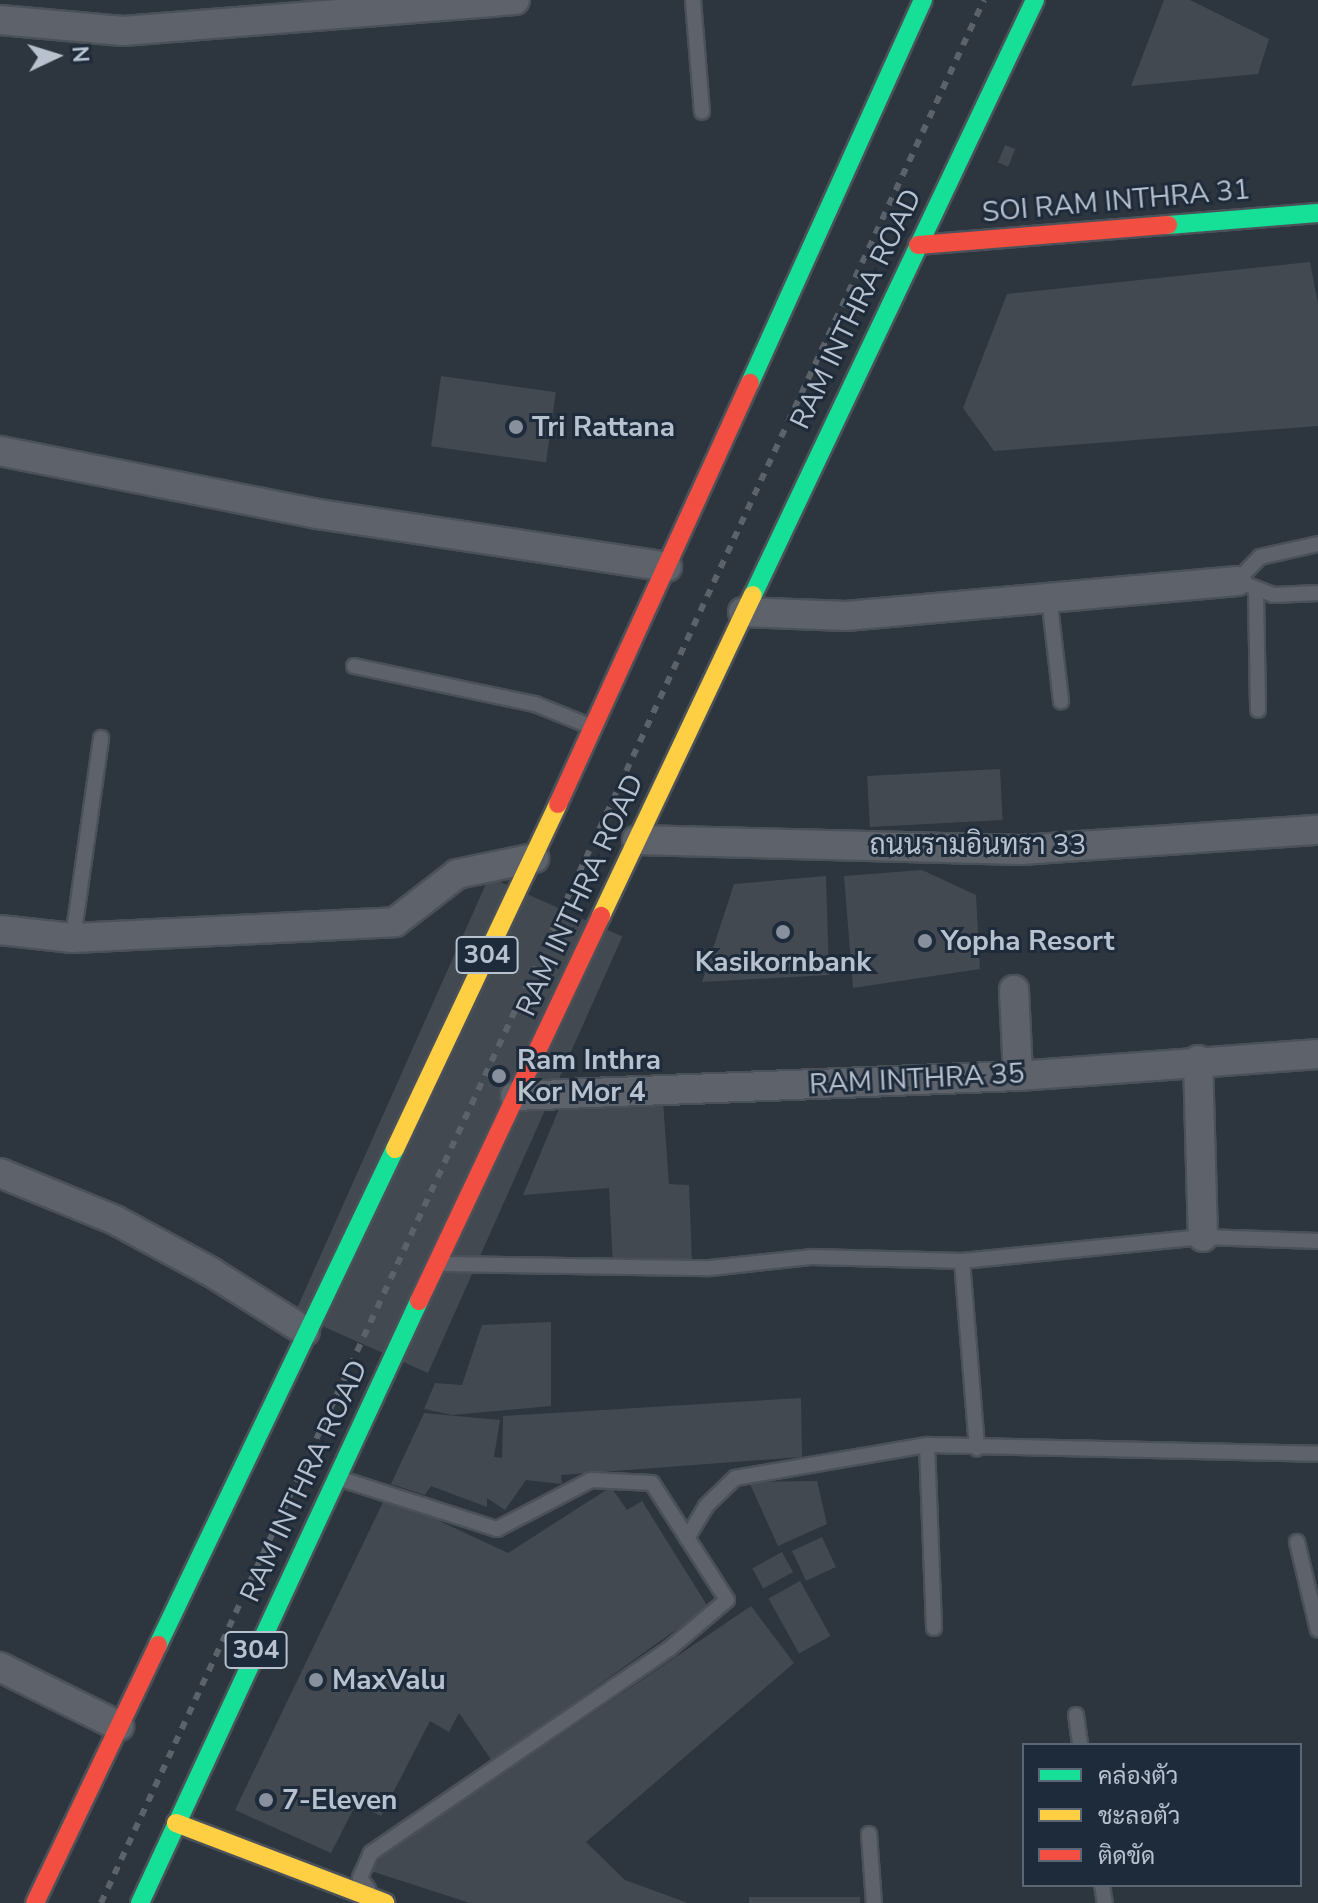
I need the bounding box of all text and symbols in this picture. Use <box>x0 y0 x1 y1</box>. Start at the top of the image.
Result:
north arrow <box>16 16 96 96</box>
text: N <box>64 45 95 64</box>
street label: SOI RAM INTHRA 31 <box>981 173 1251 229</box>
street label: RAM INTHRA ROAD <box>783 183 929 435</box>
place label: Tri Rattana <box>532 410 675 444</box>
marker: Tri Rattana <box>507 418 525 436</box>
street label: RAM INTHRA ROAD <box>509 769 651 1021</box>
street label: ถนนรามอินทรา 33 <box>870 828 1086 862</box>
marker: Kasikornbank <box>774 923 792 941</box>
place label: Yopha Resort <box>941 924 1114 958</box>
marker: Yopha Resort <box>916 932 934 950</box>
road number: 304 <box>455 933 519 977</box>
place label: Kasikornbank <box>695 945 871 979</box>
place label: Ram Inthra Kor Mor 4 <box>517 1043 661 1109</box>
street label: RAM INTHRA 35 <box>808 1057 1026 1101</box>
marker: Ram Inthra Kor Mor 4 <box>488 1065 510 1087</box>
street label: RAM INTHRA ROAD <box>233 1355 375 1607</box>
road number: 304 <box>224 1628 288 1672</box>
place label: MaxValu <box>332 1663 446 1697</box>
marker: MaxValu <box>307 1671 325 1689</box>
legend <box>1022 1743 1302 1887</box>
text: คล่องตัว <box>1098 1760 1178 1792</box>
place label: 7-Eleven <box>282 1783 397 1817</box>
marker: 7-Eleven <box>257 1791 275 1809</box>
text: ชะลอตัว <box>1098 1800 1180 1832</box>
text: ติดขัด <box>1098 1840 1155 1872</box>

